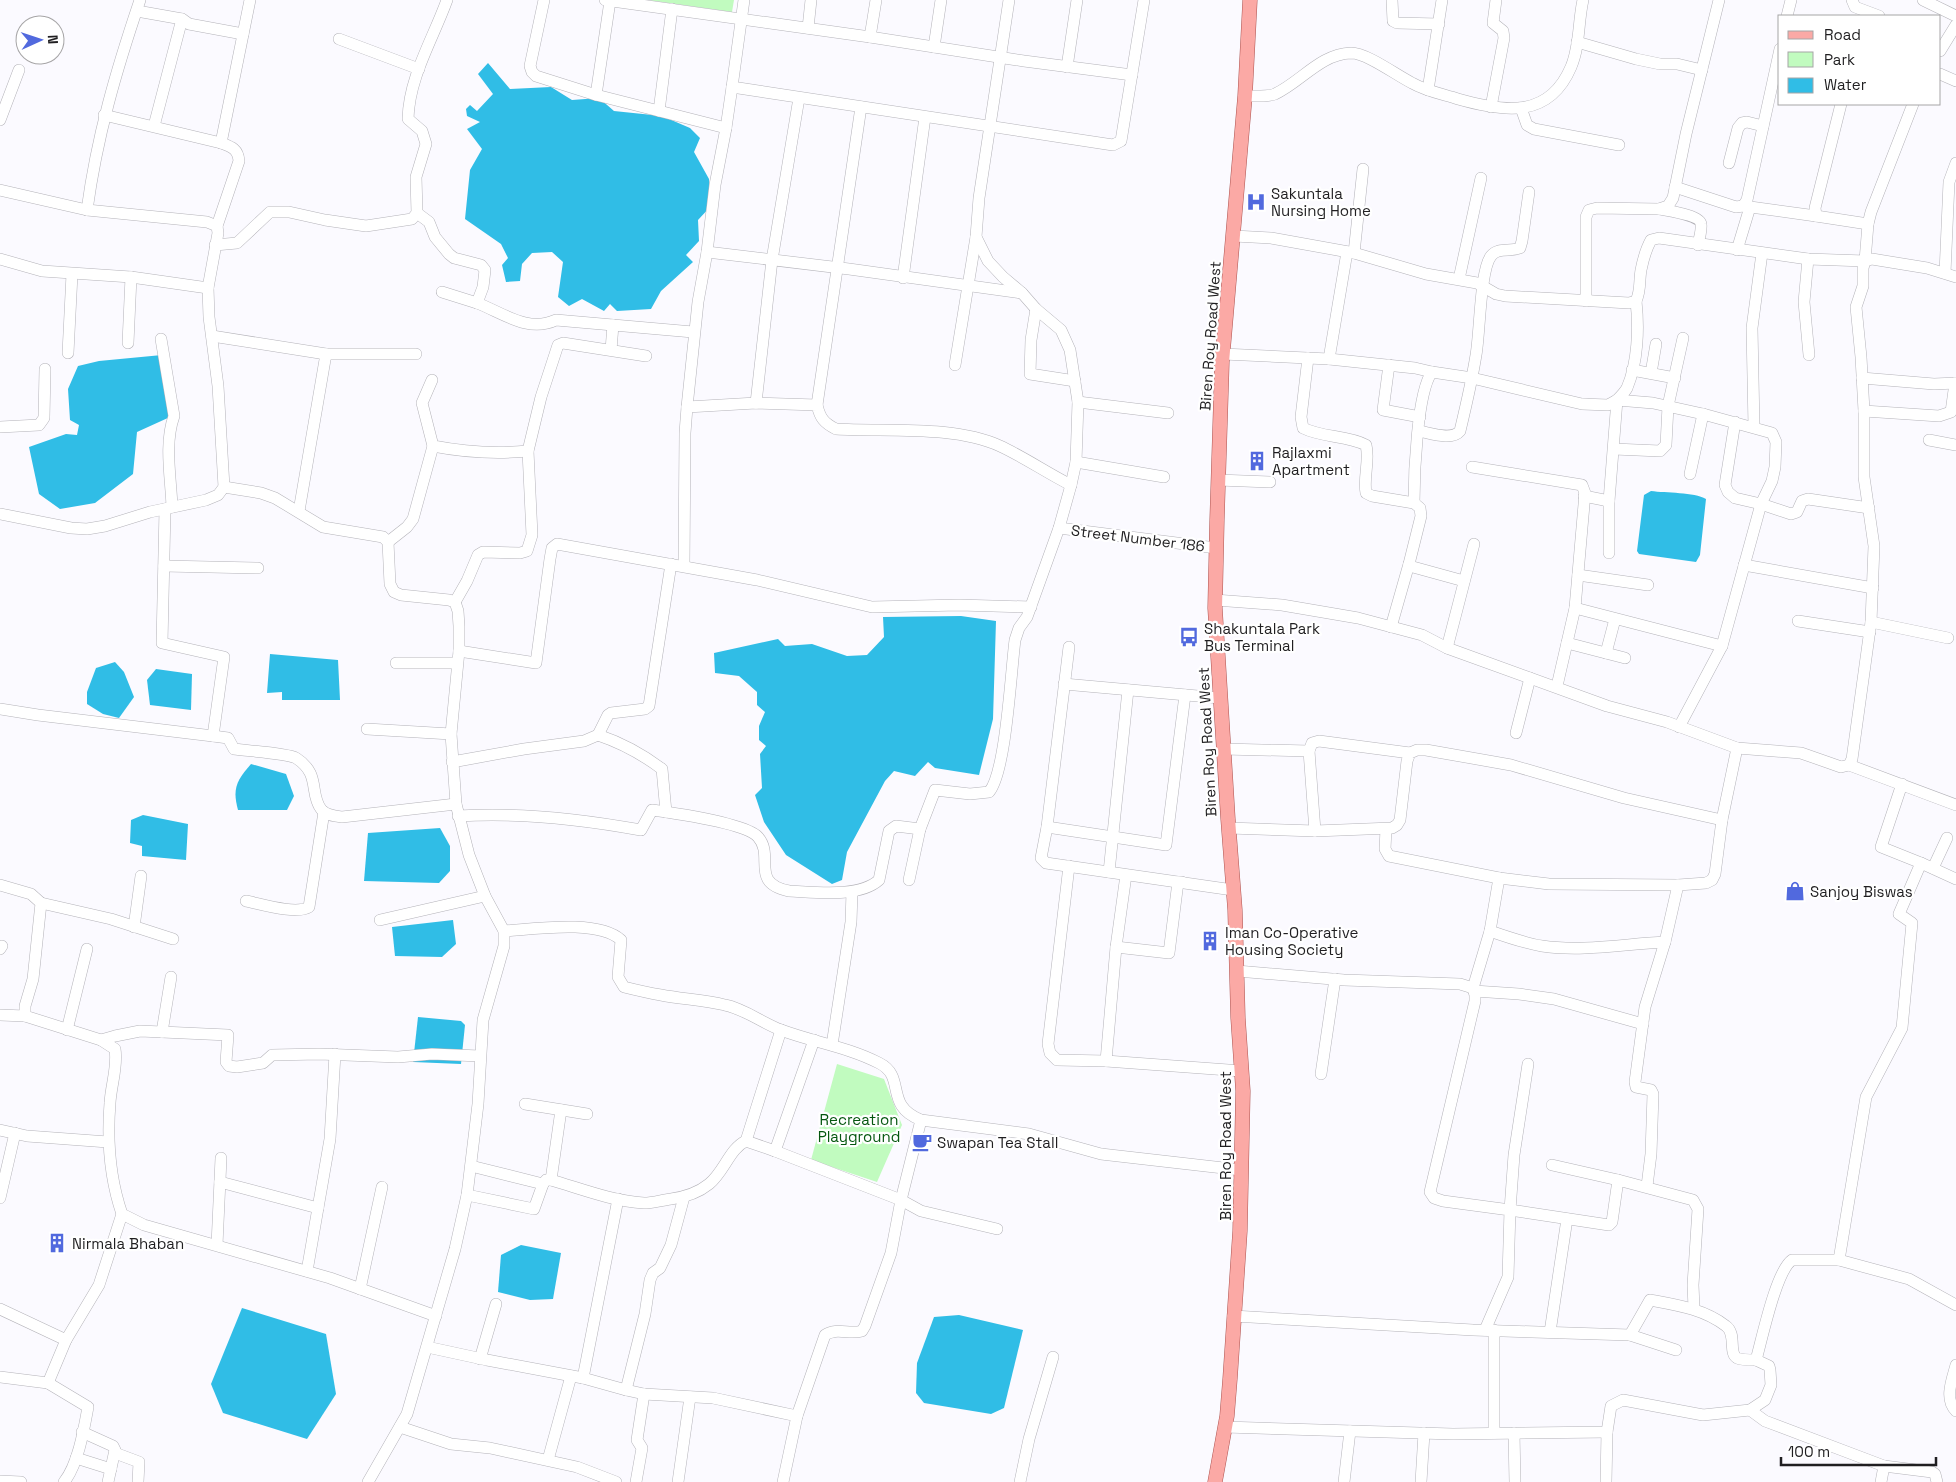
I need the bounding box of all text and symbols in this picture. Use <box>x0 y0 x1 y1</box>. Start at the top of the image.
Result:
north arrow <box>15 15 65 65</box>
legend <box>1778 15 1941 105</box>
text: Road <box>1824 25 1861 44</box>
text: N <box>44 34 62 44</box>
text: Park <box>1824 50 1855 69</box>
text: Water <box>1824 75 1867 94</box>
place label: Sakuntala Nursing Home <box>1271 184 1371 220</box>
hospital icon: Sakuntala Nursing Home <box>1245 191 1267 213</box>
street label: Biren Roy Road West <box>1195 261 1225 411</box>
place label: Rajlaxmi Apartment <box>1272 443 1350 479</box>
building icon: Rajlaxmi Apartment <box>1246 450 1268 472</box>
street label: Street Number 186 <box>1070 520 1206 556</box>
place label: Shakuntala Park Bus Terminal <box>1204 619 1320 655</box>
bus stop icon: Shakuntala Park Bus Terminal <box>1178 626 1200 648</box>
street label: Biren Roy Road West <box>1194 667 1220 817</box>
shop icon: Sanjoy Biswas <box>1784 880 1806 902</box>
place label: Sanjoy Biswas <box>1810 882 1913 901</box>
place label: Iman Co-Operative Housing Society <box>1225 923 1358 959</box>
building icon: Iman Co-Operative Housing Society <box>1199 930 1221 952</box>
street label: Biren Roy Road West <box>1216 1071 1235 1221</box>
park label: Recreation Playground <box>818 1110 900 1146</box>
cafe icon: Swapan Tea Stall <box>911 1131 933 1153</box>
place label: Swapan Tea Stall <box>937 1133 1058 1152</box>
building icon: Nirmala Bhaban <box>46 1232 68 1254</box>
place label: Nirmala Bhaban <box>72 1234 184 1253</box>
scale bar <box>1781 1434 1936 1466</box>
text: 100 m <box>1788 1442 1830 1461</box>

